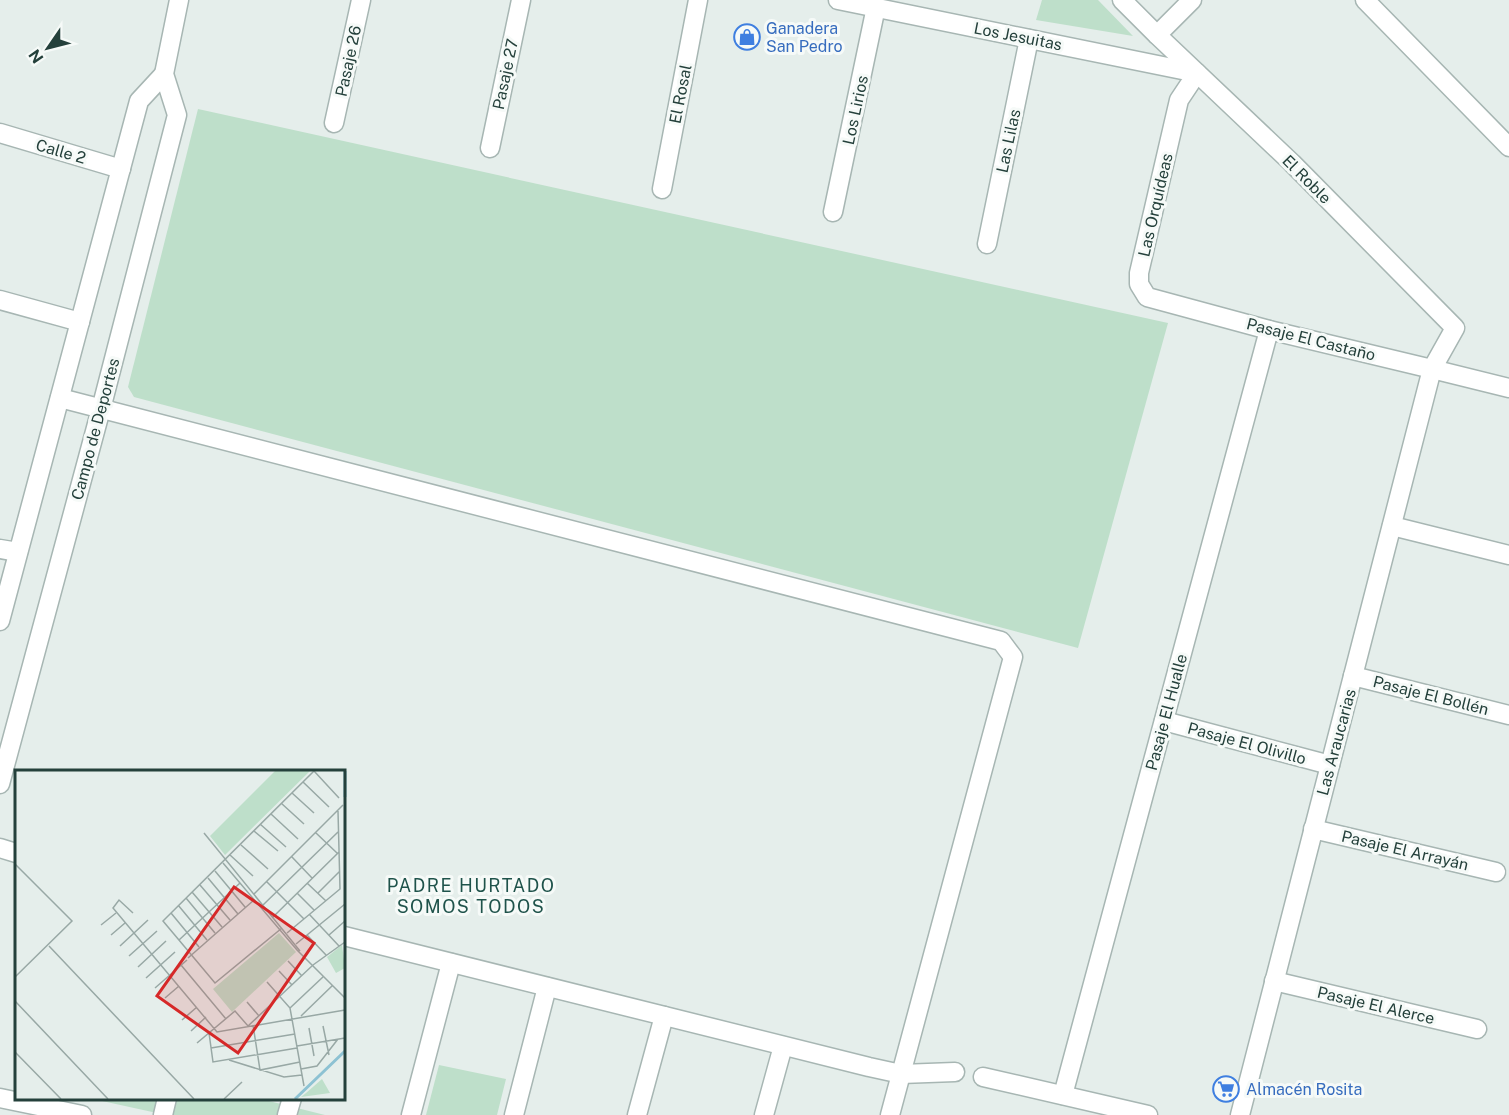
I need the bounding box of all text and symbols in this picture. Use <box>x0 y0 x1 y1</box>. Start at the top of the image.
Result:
north arrow <box>18 18 78 78</box>
place label: Ganadera San Pedro <box>766 19 843 56</box>
street label: Los Jesuitas <box>972 19 1064 54</box>
shop icon: Ganadera San Pedro <box>732 22 762 52</box>
street label: Pasaje 26 <box>332 24 365 98</box>
street label: Pasaje 27 <box>489 37 522 111</box>
text: N <box>25 46 47 67</box>
street label: El Rosal <box>665 63 696 125</box>
street label: Los Lirios <box>839 74 872 147</box>
street label: Las Lilas <box>992 108 1024 175</box>
street label: Calle 2 <box>34 135 88 168</box>
street label: El Roble <box>1278 151 1335 208</box>
street label: Las Orquídeas <box>1134 152 1177 259</box>
street label: Pasaje El Castaño <box>1244 314 1377 365</box>
street label: Campo de Deportes <box>67 356 124 502</box>
street label: Pasaje El Hualle <box>1142 652 1191 772</box>
street label: Pasaje El Bollén <box>1371 672 1491 719</box>
street label: Las Araucarias <box>1313 687 1360 798</box>
street label: Pasaje El Olivillo <box>1186 719 1308 768</box>
inset map <box>15 770 345 1100</box>
street label: Pasaje El Arrayán <box>1339 827 1470 874</box>
district label: PADRE HURTADO SOMOS TODOS <box>387 875 555 917</box>
street label: Pasaje El Alerce <box>1315 983 1436 1028</box>
supermarket icon: Almacén Rosita <box>1211 1074 1241 1104</box>
place label: Almacén Rosita <box>1246 1080 1362 1099</box>

